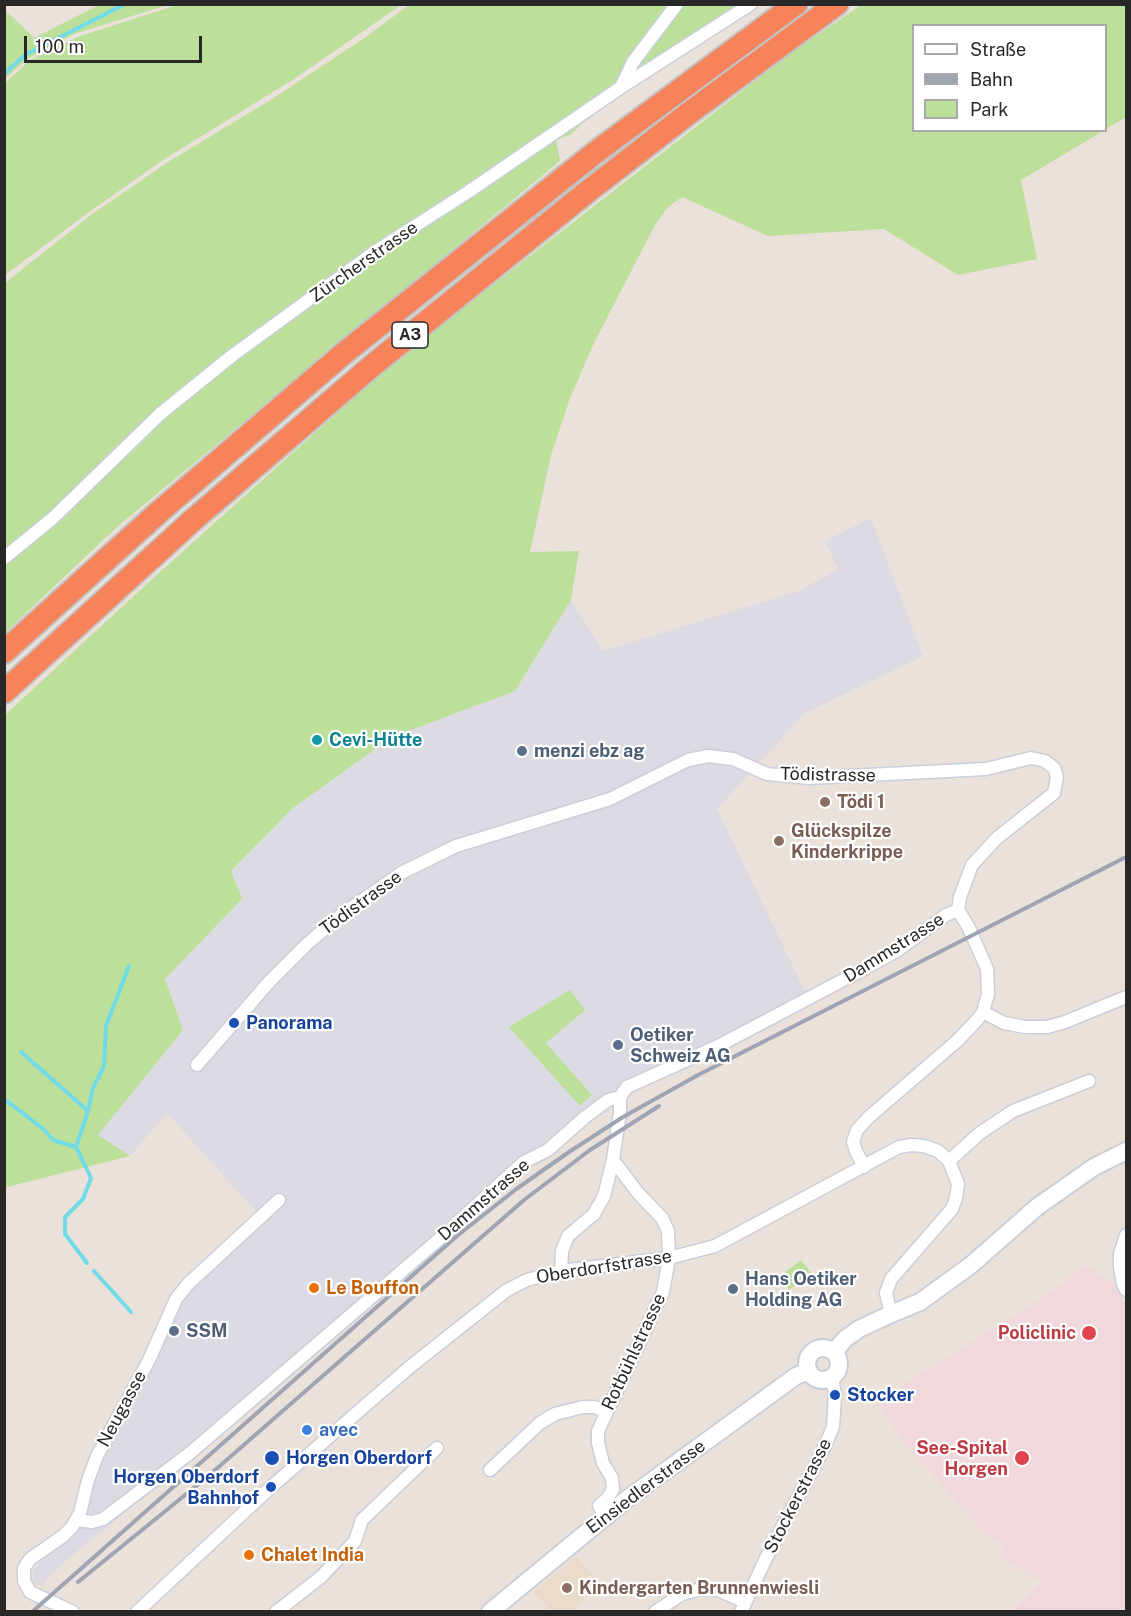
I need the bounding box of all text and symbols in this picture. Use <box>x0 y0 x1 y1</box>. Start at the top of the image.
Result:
scale bar <box>27 24 206 62</box>
legend <box>912 24 1107 132</box>
text: 100 m <box>35 36 84 57</box>
text: Straße <box>970 39 1026 60</box>
text: Bahn <box>970 69 1013 90</box>
text: Park <box>970 99 1008 120</box>
street label: Zürcherstrasse <box>306 217 422 307</box>
road number: A3 <box>392 322 428 348</box>
place label: Cevi-Hütte <box>329 729 422 751</box>
marker: Cevi-Hütte <box>310 733 324 747</box>
place label: menzi ebz ag <box>534 740 645 762</box>
marker: menzi ebz ag <box>515 744 529 758</box>
street label: Tödistrasse <box>780 763 876 787</box>
place label: Tödi 1 <box>837 791 885 813</box>
marker: Tödi 1 <box>818 795 832 809</box>
place label: Glückspilze Kinderkrippe <box>791 820 903 862</box>
marker: Glückspilze Kinderkrippe <box>772 834 786 848</box>
street label: Tödistrasse <box>316 866 406 940</box>
street label: Dammstrasse <box>840 909 948 987</box>
place label: Panorama <box>246 1012 332 1034</box>
marker: Panorama <box>227 1016 241 1030</box>
place label: Oetiker Schweiz AG <box>630 1024 731 1066</box>
marker: Oetiker Schweiz AG <box>611 1038 625 1052</box>
street label: Dammstrasse <box>434 1154 534 1246</box>
street label: Oberdorfstrasse <box>535 1246 673 1288</box>
place label: Hans Oetiker Holding AG <box>745 1268 857 1310</box>
place label: Le Bouffon <box>326 1277 419 1299</box>
marker: Le Bouffon <box>307 1281 321 1295</box>
marker: Hans Oetiker Holding AG <box>726 1282 740 1296</box>
street label: Rotbühlstrasse <box>598 1290 670 1414</box>
place label: SSM <box>186 1320 228 1342</box>
place label: Policlinic <box>998 1322 1076 1344</box>
marker: SSM <box>167 1324 181 1338</box>
marker: Policlinic <box>1080 1324 1098 1342</box>
street label: Neugasse <box>93 1367 151 1451</box>
place label: Stocker <box>847 1384 914 1406</box>
marker: Stocker <box>828 1388 842 1402</box>
place label: avec <box>319 1419 358 1441</box>
marker: avec <box>300 1423 314 1437</box>
street label: Einsiedlerstrasse <box>582 1435 710 1539</box>
street label: Stockerstrasse <box>760 1435 836 1557</box>
place label: See-Spital Horgen <box>916 1437 1008 1480</box>
place label: Horgen Oberdorf <box>286 1447 432 1469</box>
marker: Horgen Oberdorf <box>263 1449 281 1467</box>
marker: See-Spital Horgen <box>1013 1449 1031 1467</box>
place label: Horgen Oberdorf Bahnhof <box>113 1466 259 1508</box>
marker: Horgen Oberdorf Bahnhof <box>264 1480 278 1494</box>
place label: Chalet India <box>261 1544 364 1566</box>
marker: Chalet India <box>242 1548 256 1562</box>
place label: Kindergarten Brunnenwiesli <box>579 1577 819 1599</box>
marker: Kindergarten Brunnenwiesli <box>560 1581 574 1595</box>

